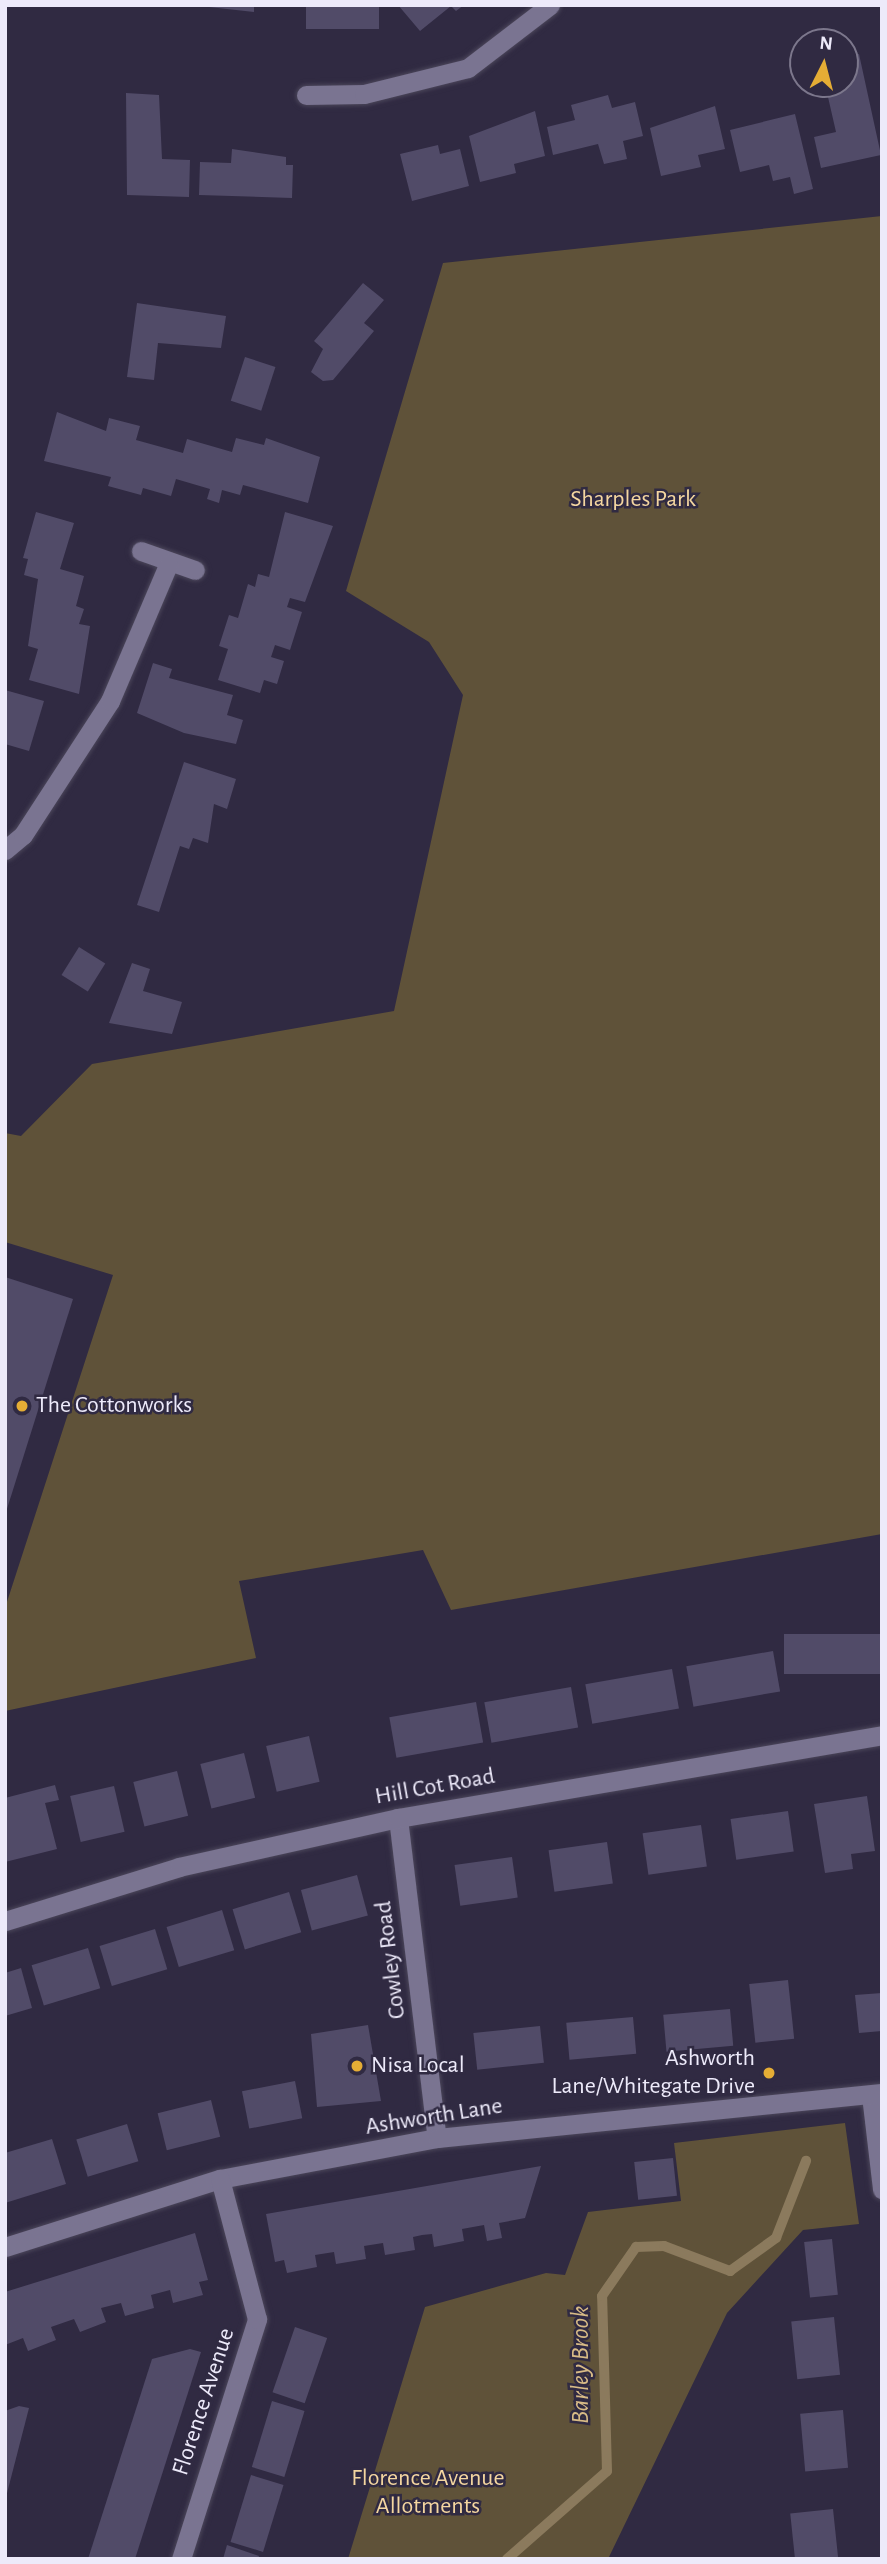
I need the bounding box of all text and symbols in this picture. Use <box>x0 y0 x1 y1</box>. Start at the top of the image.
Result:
north arrow <box>789 28 859 98</box>
text: N <box>818 33 834 54</box>
park label: Sharples Park <box>570 486 696 514</box>
place label: The Cottonworks <box>36 1392 192 1420</box>
marker: The Cottonworks <box>14 1398 30 1414</box>
street label: Hill Cot Road <box>373 1762 497 1812</box>
street label: Cowley Road <box>369 1899 413 2021</box>
place label: Ashworth Lane/Whitegate Drive <box>551 2045 755 2101</box>
place label: Nisa Local <box>371 2052 465 2080</box>
marker: Nisa Local <box>349 2058 365 2074</box>
marker: Ashworth Lane/Whitegate Drive <box>761 2065 777 2081</box>
street label: Ashworth Lane <box>363 2092 505 2142</box>
water label: Barley Brook <box>565 2306 597 2424</box>
street label: Florence Avenue <box>167 2325 241 2479</box>
park label: Florence Avenue Allotments <box>351 2465 505 2521</box>

